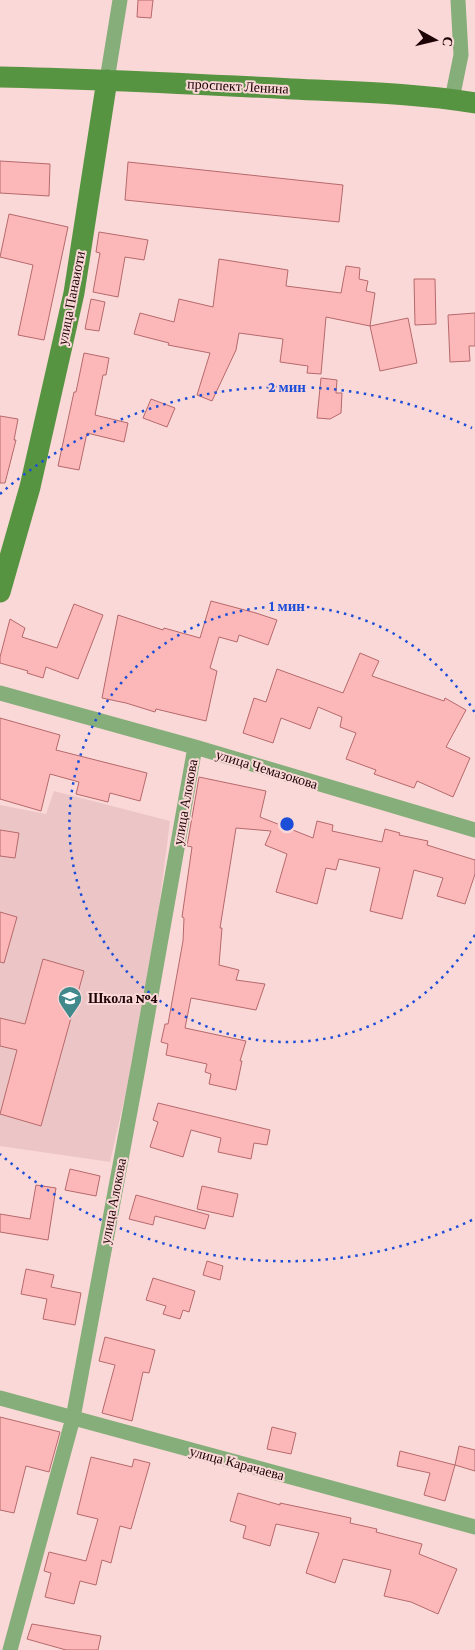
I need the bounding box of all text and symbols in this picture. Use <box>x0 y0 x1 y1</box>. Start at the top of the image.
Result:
north arrow <box>410 15 460 65</box>
text: С <box>439 36 457 48</box>
street label: проспект Ленина <box>187 75 290 97</box>
street label: улица Панаиоти <box>54 249 88 346</box>
text: 2 мин <box>268 379 306 395</box>
text: 1 мин <box>269 598 305 614</box>
street label: улица Чемазокова <box>214 746 321 792</box>
street label: улица Алокова <box>170 757 201 846</box>
centre of rings <box>278 815 296 833</box>
school or university icon: Школа №4 <box>57 985 83 1019</box>
place label: Школа №4 <box>88 990 158 1006</box>
street label: улица Алокова <box>97 1156 129 1245</box>
street label: улица Карачаева <box>188 1443 287 1484</box>

